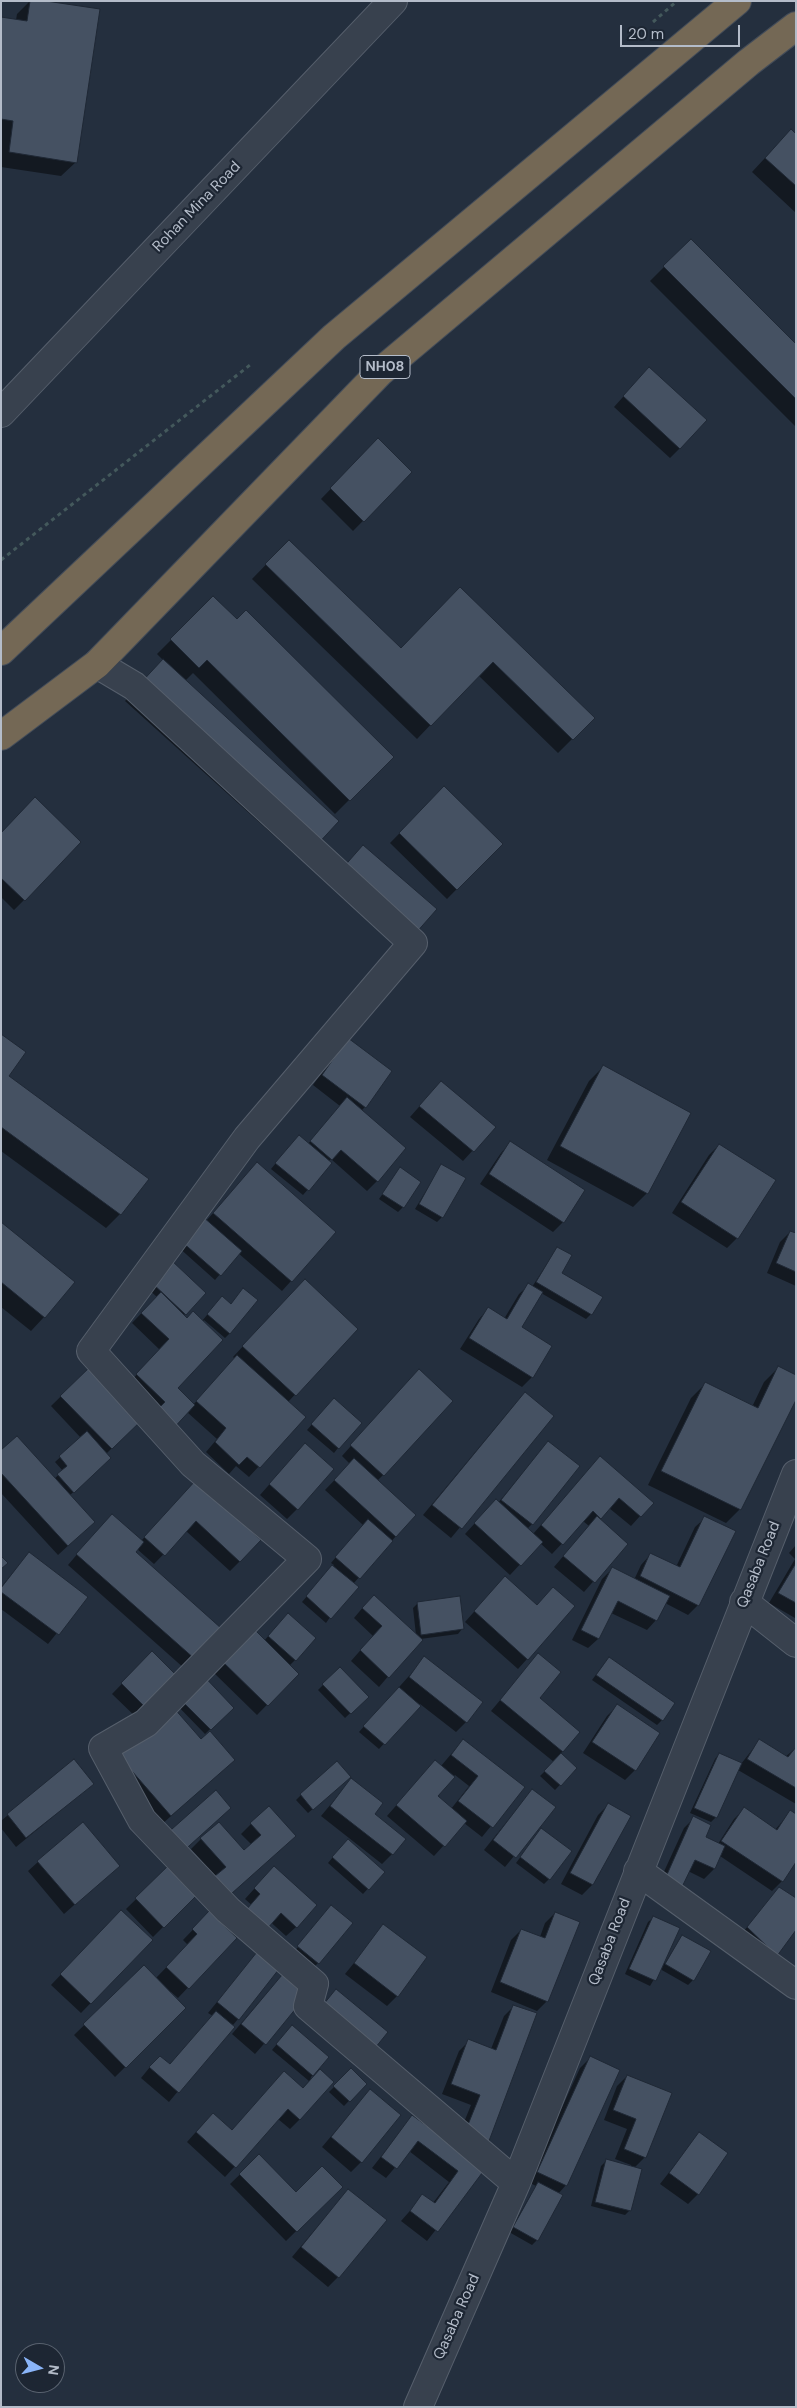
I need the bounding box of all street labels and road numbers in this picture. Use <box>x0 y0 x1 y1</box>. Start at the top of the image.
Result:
street label: Rohan Mina Road <box>149 158 245 256</box>
road number: NH08 <box>360 356 410 378</box>
street label: Qasaba Road <box>733 1519 785 1611</box>
street label: Qasaba Road <box>585 1896 635 1988</box>
street label: Qasaba Road <box>430 2271 484 2363</box>

